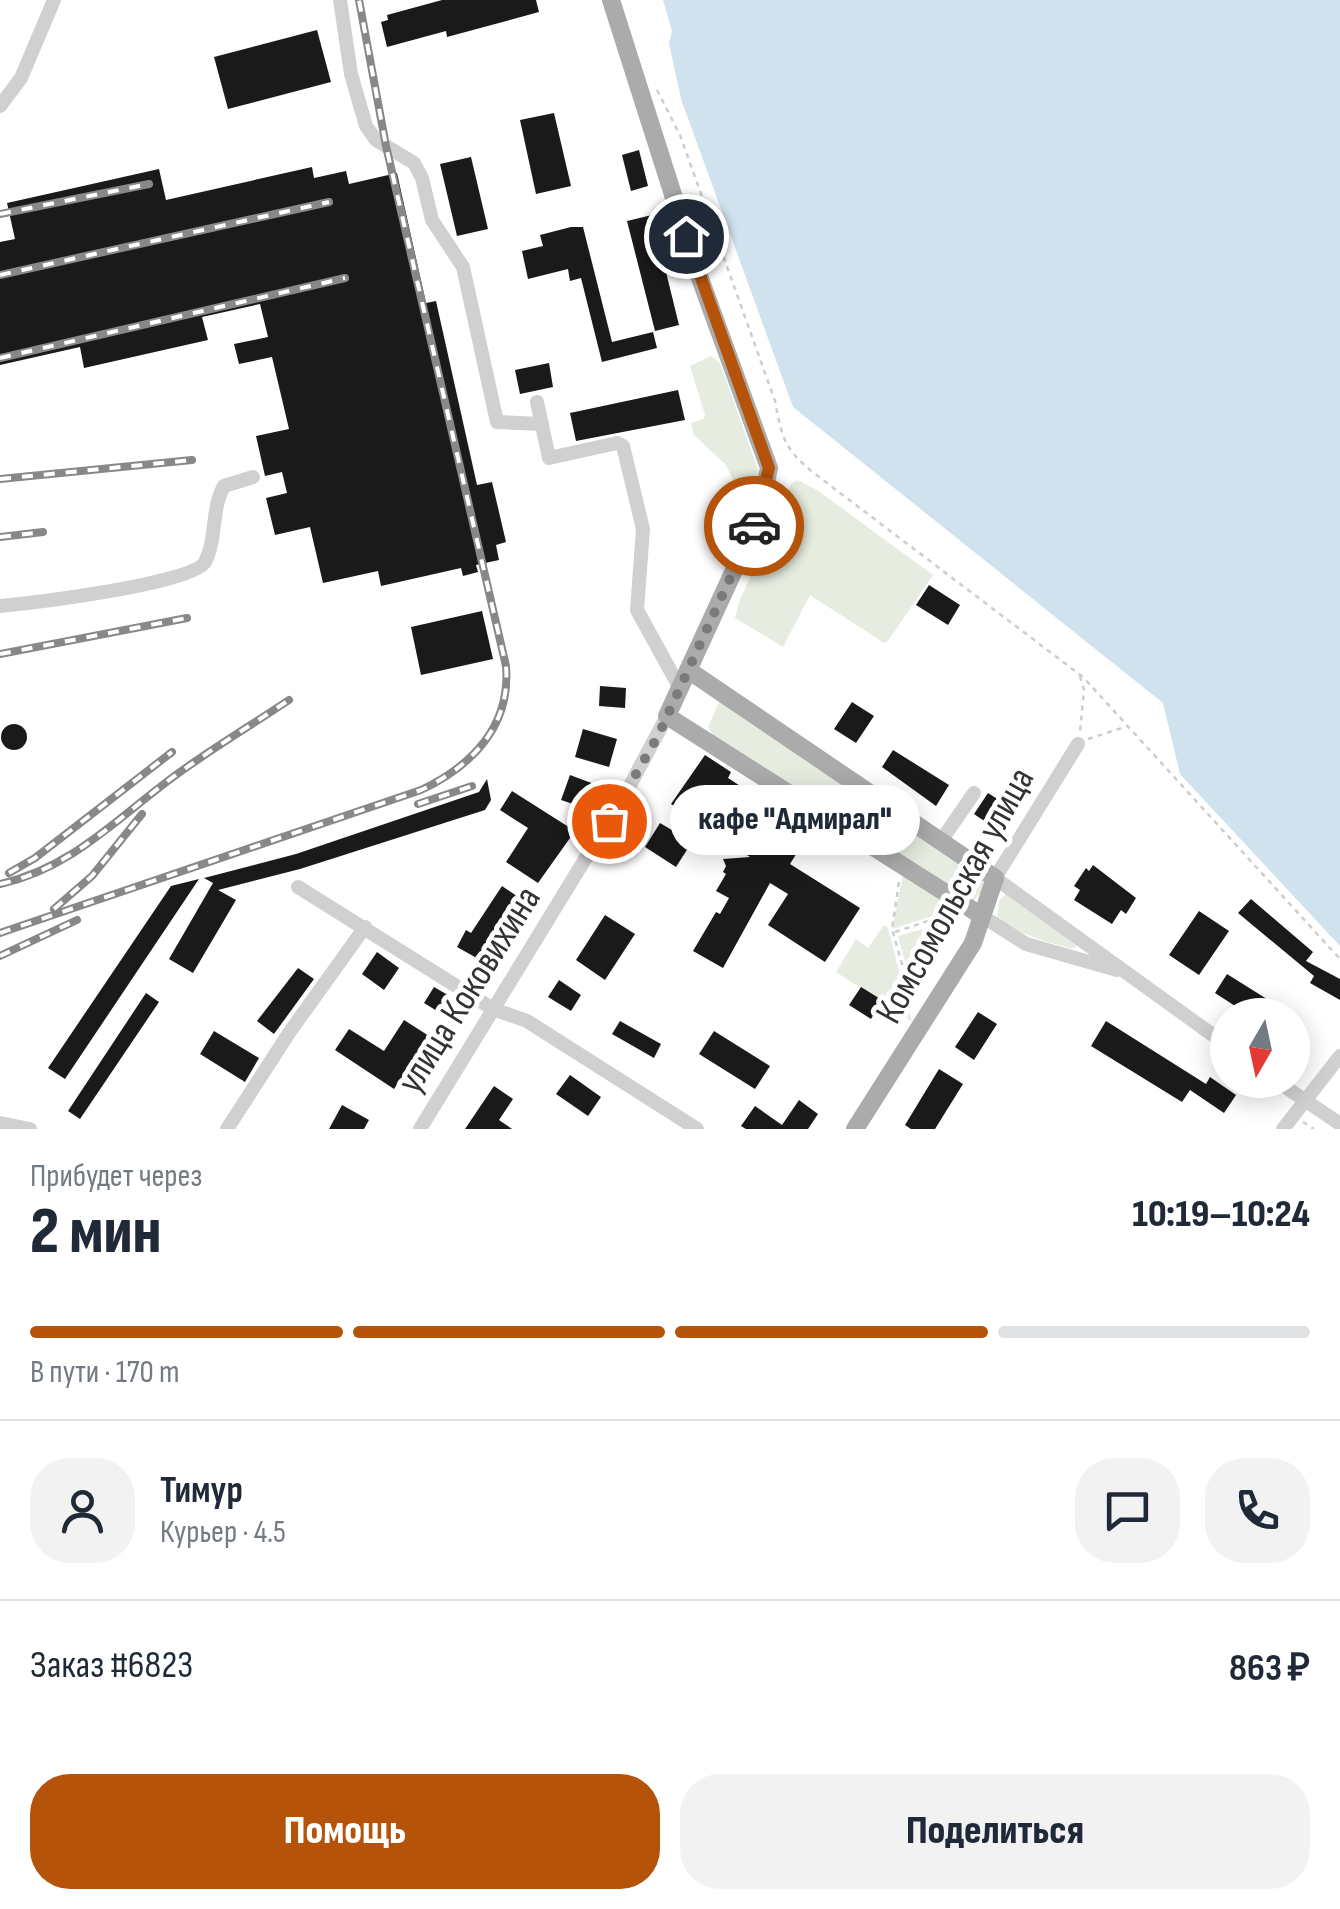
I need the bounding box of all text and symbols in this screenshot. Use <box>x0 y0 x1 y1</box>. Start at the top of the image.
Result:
pin <box>644 194 729 279</box>
icon: home <box>659 209 714 264</box>
courier <box>704 476 804 576</box>
icon: car <box>727 499 782 554</box>
street label: Комсомольская улица <box>866 760 1044 1031</box>
pin <box>567 779 652 864</box>
callout: кафе "Адмирал" <box>669 786 919 856</box>
icon: bag <box>582 794 637 849</box>
text: кафе "Адмирал" <box>698 800 892 839</box>
street label: улица Коковихина <box>388 878 551 1101</box>
north arrow <box>1210 998 1310 1098</box>
map controls <box>1210 998 1310 1098</box>
text: Прибудет через <box>30 1157 202 1196</box>
text: 10:19–10:24 <box>1132 1192 1310 1237</box>
text: 2 мин <box>30 1194 162 1272</box>
text: В пути · 170 m <box>30 1353 179 1392</box>
button: person <box>30 1458 135 1563</box>
button: chat <box>1075 1458 1180 1563</box>
button: phone <box>1205 1458 1310 1563</box>
text: Тимур <box>160 1468 243 1513</box>
text: Курьер · 4.5 <box>160 1513 286 1552</box>
text: Заказ #6823 <box>30 1643 193 1688</box>
text: 863 ₽ <box>1229 1646 1310 1691</box>
button: Помощь <box>30 1774 660 1889</box>
button: Поделиться <box>680 1774 1310 1889</box>

